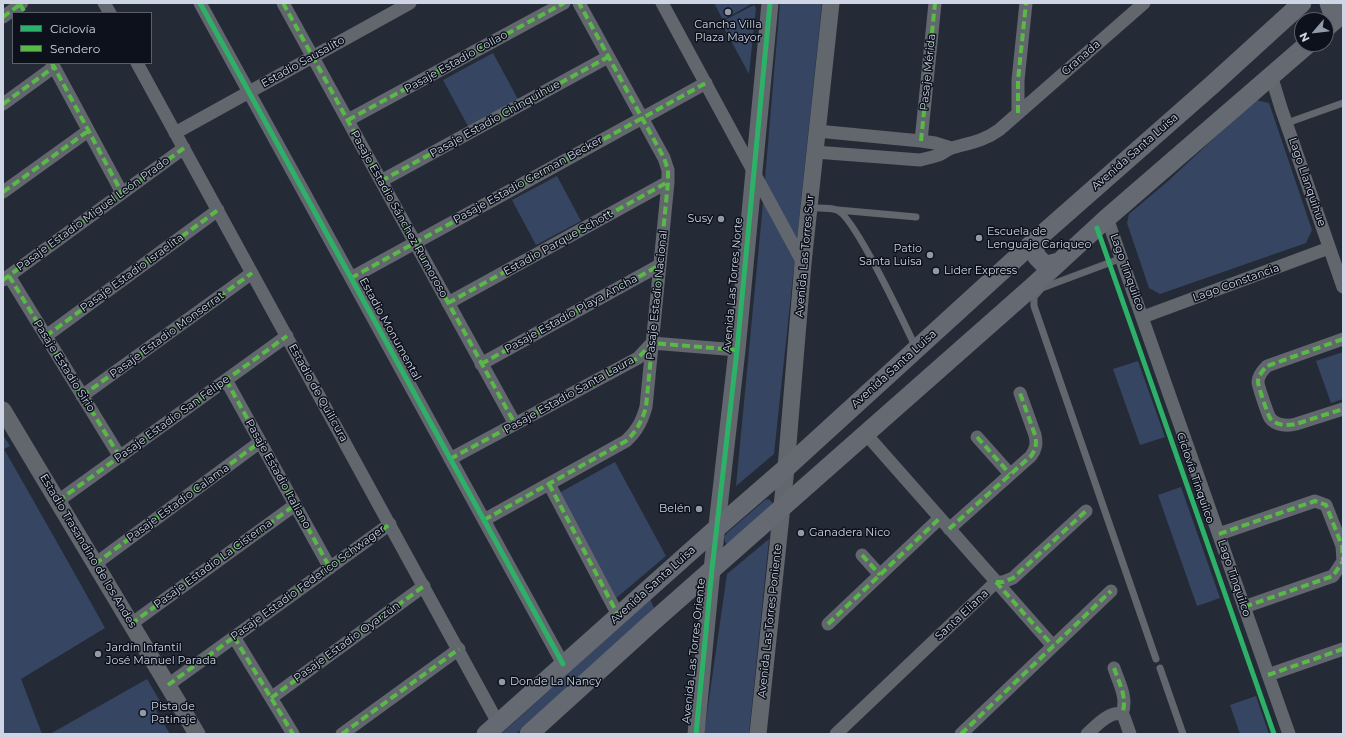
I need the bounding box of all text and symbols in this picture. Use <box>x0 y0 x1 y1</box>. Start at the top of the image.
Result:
marker: Cancha Villa Plaza Mayor <box>723 7 733 17</box>
legend <box>12 12 152 64</box>
north arrow <box>1294 12 1334 52</box>
place label: Cancha Villa Plaza Mayor <box>694 18 762 44</box>
text: Ciclovía <box>50 21 96 36</box>
street label: Pasaje Estadio Collao <box>402 28 510 96</box>
text: N <box>1296 30 1313 44</box>
street label: Pasaje Mérida <box>917 33 939 111</box>
street label: Estadio Sausalito <box>259 34 347 90</box>
street label: Granada <box>1059 38 1103 78</box>
text: Sendero <box>50 41 100 56</box>
street label: Pasaje Estadio Chinquihue <box>427 78 563 160</box>
street label: Avenida Santa Luisa <box>1089 111 1181 193</box>
street label: Pasaje Estadio Sánchez Rumoroso <box>347 128 451 300</box>
street label: Pasaje Estadio German Becker <box>451 133 605 227</box>
street label: Lago Llanquihue <box>1286 136 1328 228</box>
street label: Pasaje Estadio Miguel León Prado <box>14 154 172 274</box>
street label: Avenida Las Torres Sur <box>793 194 817 318</box>
street label: Estadio Parque Schott <box>501 208 615 278</box>
place label: Susy <box>688 212 713 226</box>
marker: Susy <box>716 214 726 224</box>
street label: Avenida Las Torres Norte <box>721 217 745 353</box>
place label: Escuela de Lenguaje Cariqueo <box>987 225 1091 251</box>
street label: Pasaje Estadio Nacional <box>644 229 670 361</box>
street label: Pasaje Estadio Israelita <box>78 231 186 315</box>
street label: Lago Tinquilco <box>1107 232 1147 312</box>
marker: Escuela de Lenguaje Cariqueo <box>974 233 984 243</box>
place label: Patio Santa Luisa <box>859 242 922 268</box>
marker: Patio Santa Luisa <box>925 250 935 260</box>
street label: Lago Constancia <box>1191 261 1281 305</box>
place label: Lider Express <box>944 264 1017 278</box>
marker: Lider Express <box>931 266 941 276</box>
street label: Pasaje Estadio Playa Ancha <box>502 272 640 356</box>
street label: Estadio Monumental <box>356 275 424 383</box>
street label: Pasaje Estadio Monserrat <box>107 289 227 381</box>
street label: Pasaje Estadio Sirio <box>30 318 98 414</box>
street label: Avenida Santa Luisa <box>849 327 939 411</box>
street label: Estadio de Quilicura <box>286 342 350 444</box>
street label: Pasaje Estadio Santa Laura <box>501 354 637 436</box>
street label: Pasaje Estadio San Felipe <box>112 373 232 465</box>
street label: Pasaje Estadio Italiano <box>242 417 314 531</box>
street label: Ciclovía Tinquilco <box>1173 431 1217 525</box>
street label: Pasaje Estadio Calama <box>124 461 232 545</box>
street label: Estadio Trasandino de los Andes <box>37 472 139 630</box>
place label: Belén <box>659 502 691 516</box>
marker: Belén <box>694 504 704 514</box>
street label: Pasaje Estadio La Cisterna <box>151 517 275 611</box>
street label: Pasaje Estadio Federico Schwager <box>228 523 388 643</box>
place label: Ganadera Nico <box>809 526 890 540</box>
marker: Ganadera Nico <box>796 528 806 538</box>
street label: Lago Tinquilco <box>1215 538 1253 618</box>
street label: Avenida Santa Luisa <box>608 543 698 627</box>
street label: Avenida Las Torres Poniente <box>755 543 785 699</box>
street label: Avenida Las Torres Oriente <box>680 578 708 724</box>
street label: Santa Eliana <box>933 587 991 643</box>
street label: Pasaje Estadio Oyarzún <box>291 599 403 685</box>
place label: Jardín Infantil José Manuel Parada <box>106 641 216 667</box>
marker: Jardín Infantil José Manuel Parada <box>93 649 103 659</box>
place label: Donde La Nancy <box>510 675 601 689</box>
marker: Donde La Nancy <box>497 677 507 687</box>
place label: Pista de Patinaje <box>151 700 196 726</box>
marker: Pista de Patinaje <box>138 708 148 718</box>

